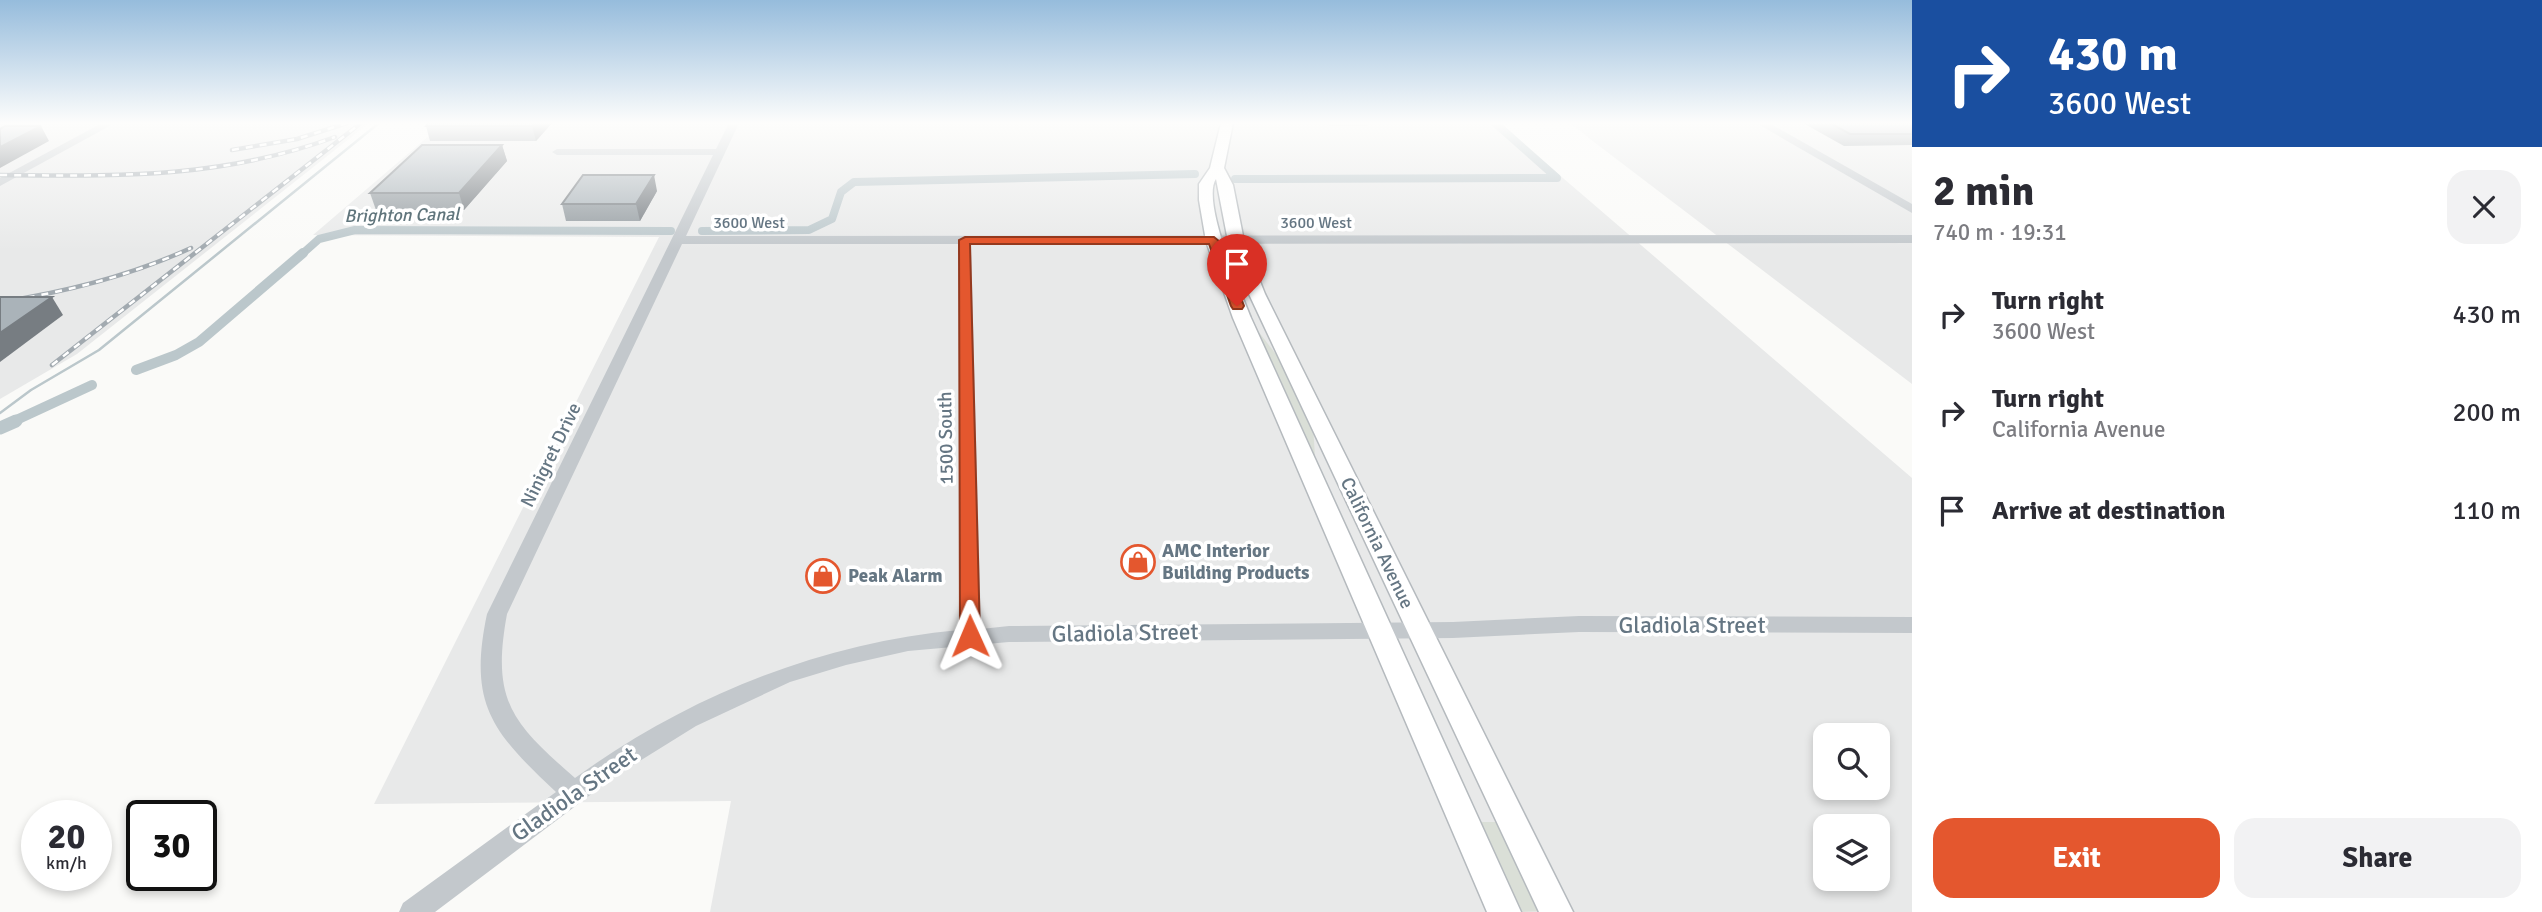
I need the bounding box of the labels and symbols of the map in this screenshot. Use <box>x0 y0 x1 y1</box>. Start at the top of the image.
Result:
water label: Brighton Canal <box>344 203 461 227</box>
street label: 3600 West <box>713 213 785 233</box>
street label: 3600 West <box>1280 213 1352 233</box>
pin <box>1207 234 1267 306</box>
street label: 1500 South <box>933 391 959 485</box>
street label: Ninigret Drive <box>515 399 587 511</box>
street label: California Avenue <box>1335 473 1419 613</box>
place label: AMC Interior Building Products <box>1162 539 1310 585</box>
shop icon: AMC Interior Building Products <box>1119 543 1157 581</box>
shop icon: Peak Alarm <box>804 557 842 595</box>
place label: Peak Alarm <box>848 564 943 588</box>
position arrow <box>933 599 1007 673</box>
street label: Gladiola Street <box>1619 611 1765 640</box>
street label: Gladiola Street <box>1051 617 1199 649</box>
street label: Gladiola Street <box>506 740 642 848</box>
speed limit sign: 30 <box>126 800 217 891</box>

